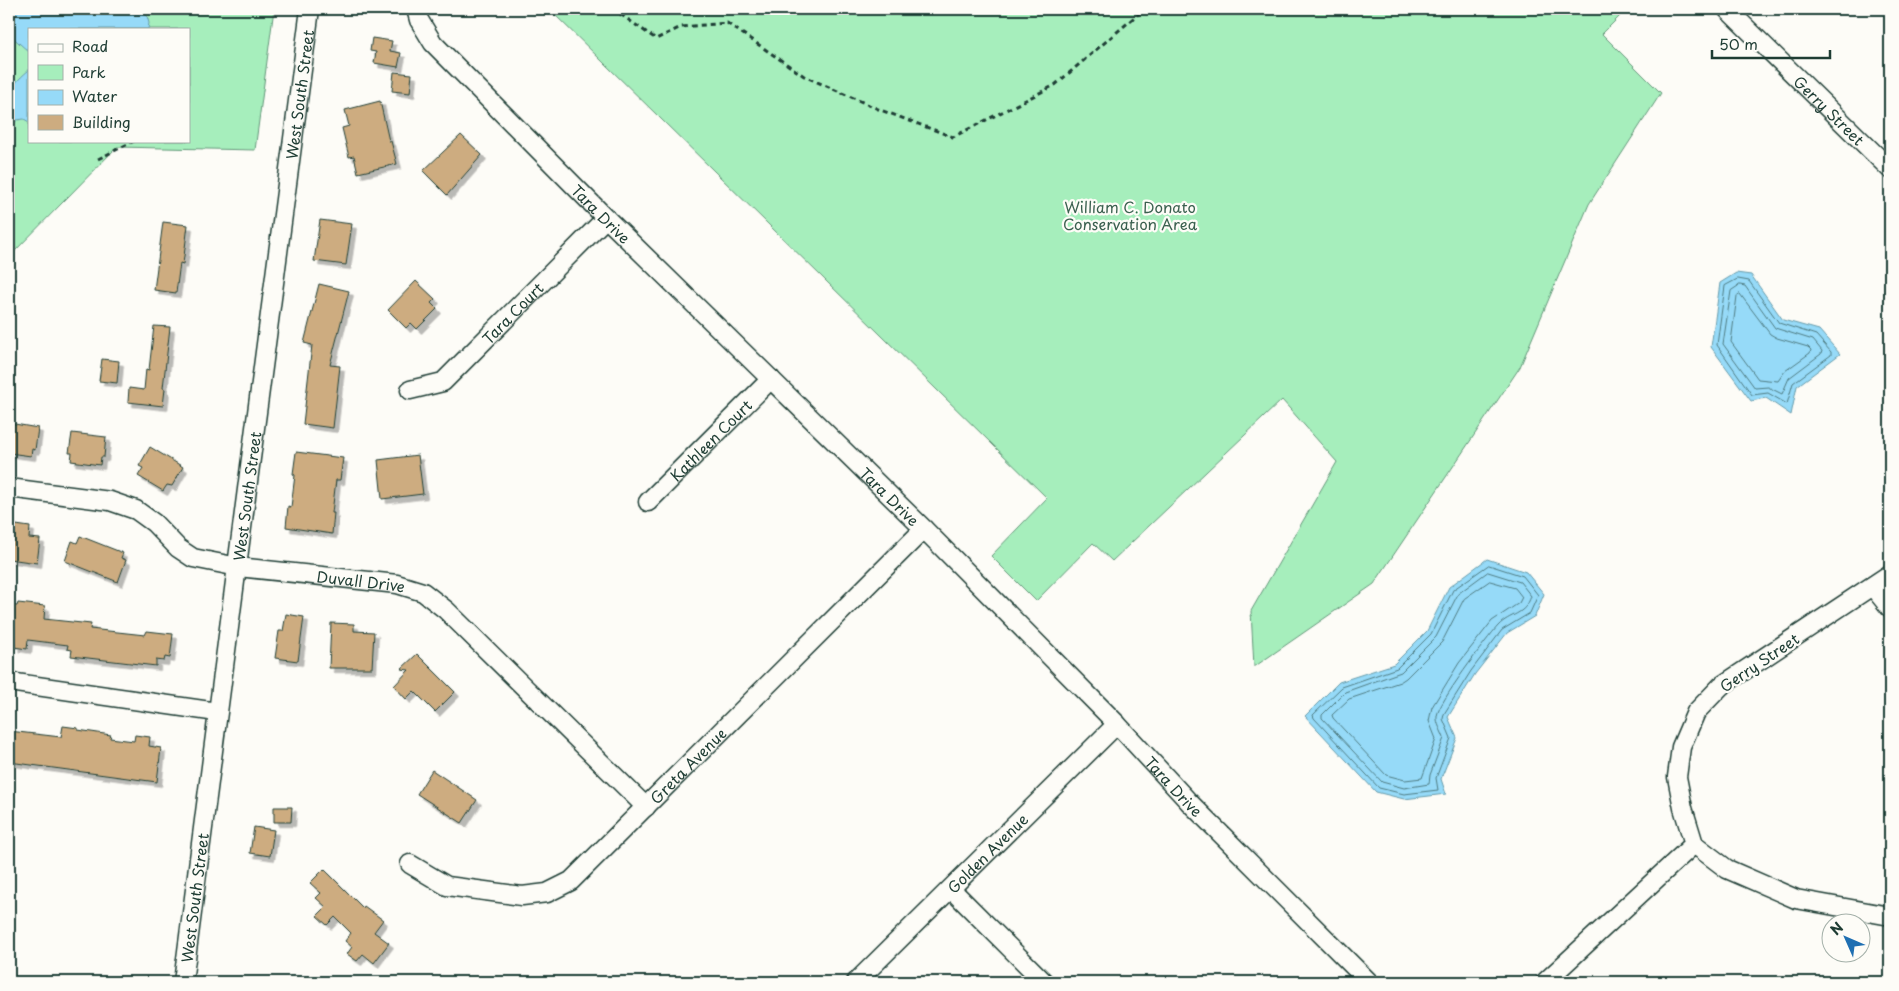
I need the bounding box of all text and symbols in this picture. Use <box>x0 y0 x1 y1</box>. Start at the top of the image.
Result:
legend <box>28 28 190 142</box>
street label: West South Street <box>279 28 319 161</box>
scale bar <box>1712 28 1829 60</box>
text: 50 m <box>1719 32 1758 55</box>
text: Road <box>72 34 108 57</box>
text: Park <box>72 60 106 83</box>
street label: Gerry Street <box>1789 70 1870 150</box>
text: Water <box>72 84 117 107</box>
text: Building <box>72 110 131 133</box>
street label: Tara Drive <box>567 178 637 248</box>
park label: William C. Donato Conservation Area <box>1063 195 1198 235</box>
street label: Tara Court <box>476 276 548 349</box>
street label: Kathleen Court <box>664 394 756 486</box>
street label: West South Street <box>226 430 266 562</box>
street label: Tara Drive <box>855 461 925 531</box>
street label: Duvall Drive <box>316 564 409 598</box>
street label: Gerry Street <box>1715 627 1803 697</box>
street label: Greta Avenue <box>644 722 731 808</box>
street label: Tara Drive <box>1140 750 1209 822</box>
street label: Golden Avenue <box>941 807 1032 898</box>
street label: West South Street <box>174 832 213 964</box>
north arrow <box>1822 914 1872 964</box>
text: N <box>1825 917 1848 940</box>

